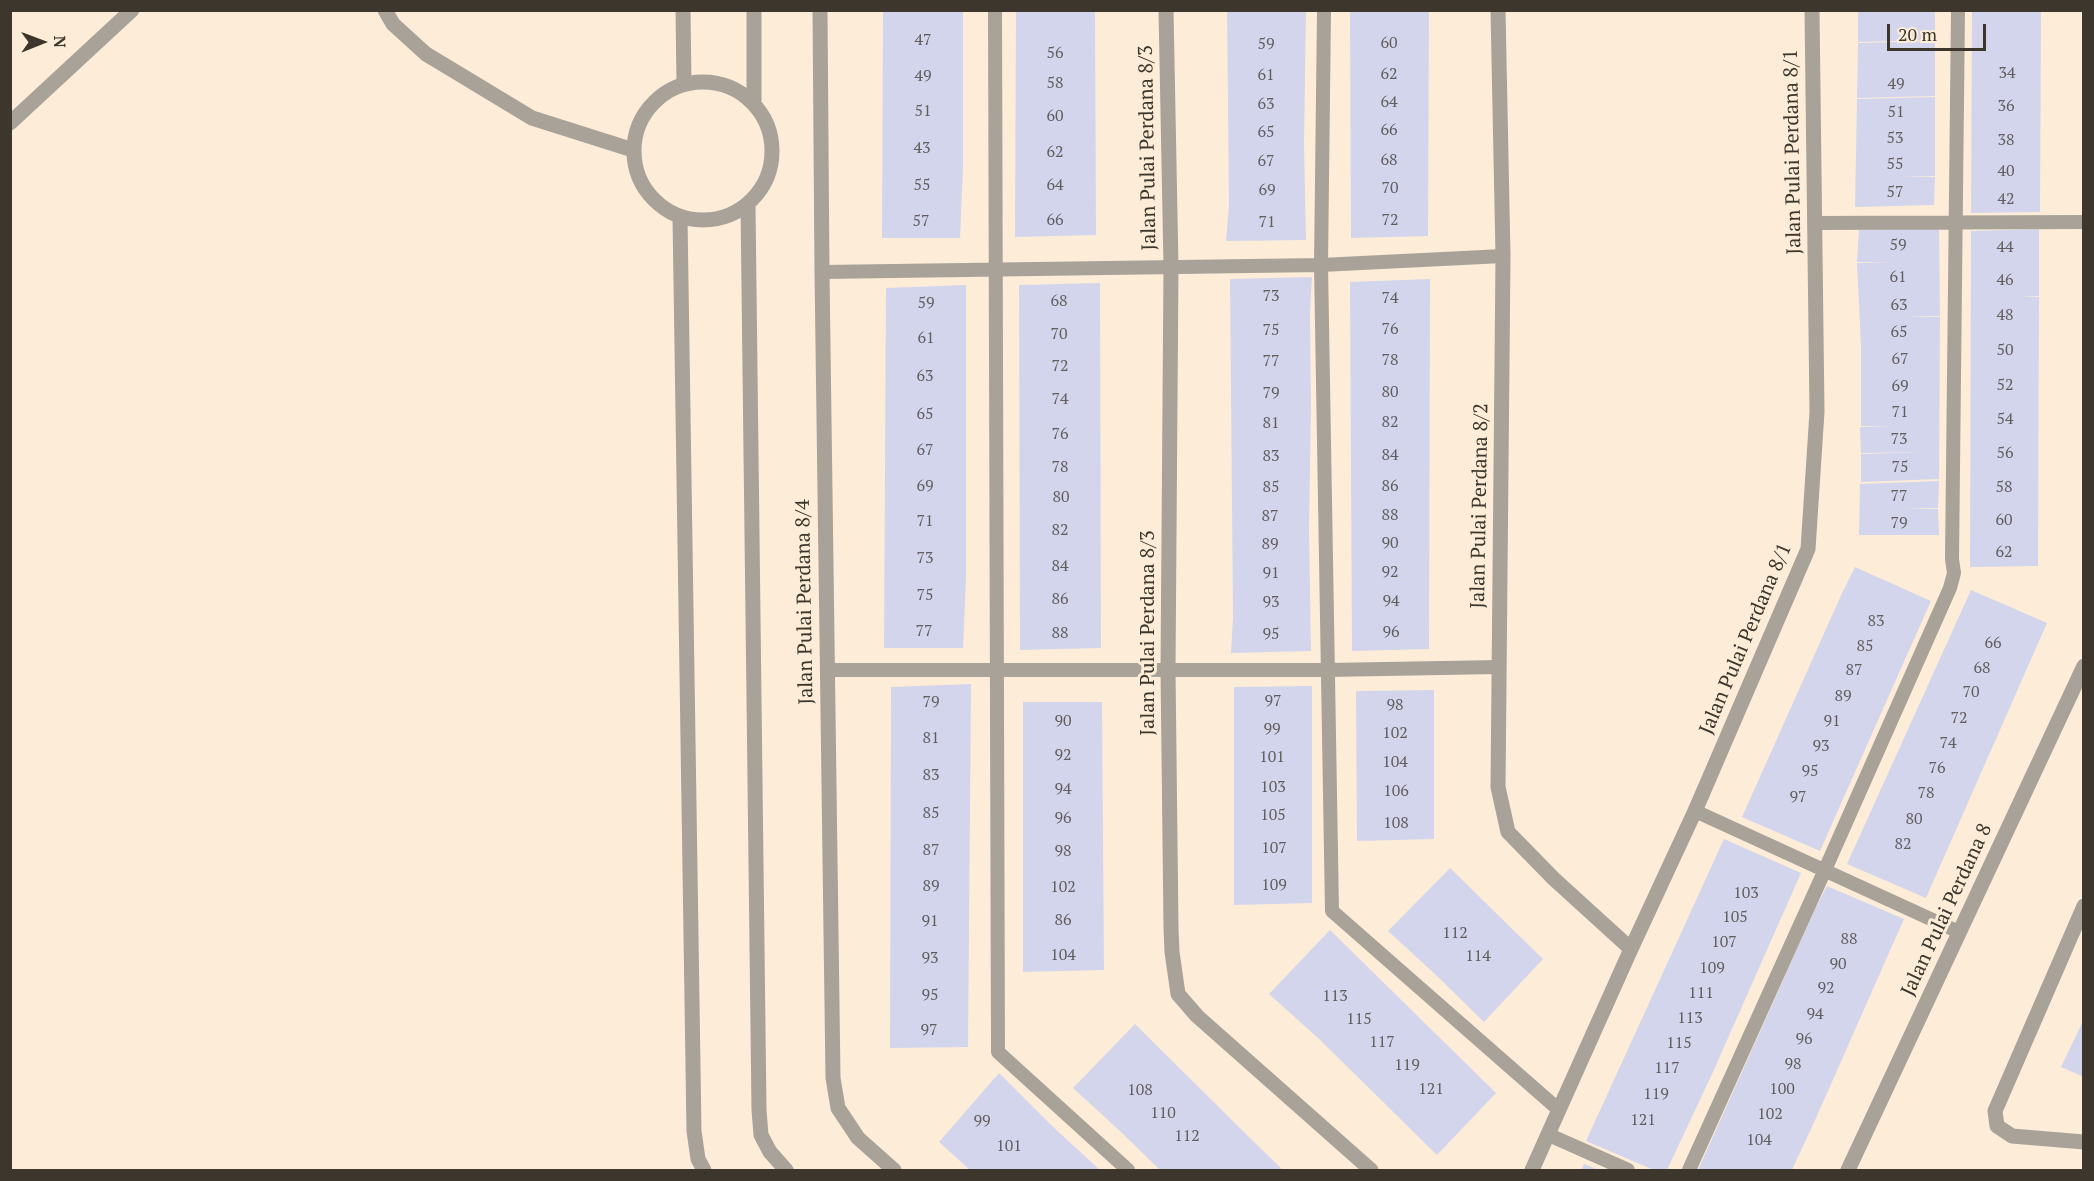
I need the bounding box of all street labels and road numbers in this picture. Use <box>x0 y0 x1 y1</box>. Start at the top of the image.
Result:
street label: Jalan Pulai Perdana 8/3 <box>1134 45 1162 251</box>
street label: Jalan Pulai Perdana 8/1 <box>1779 49 1807 255</box>
street label: Jalan Pulai Perdana 8/2 <box>1466 403 1494 609</box>
street label: Jalan Pulai Perdana 8/4 <box>791 499 819 705</box>
street label: Jalan Pulai Perdana 8/3 <box>1136 530 1160 736</box>
street label: Jalan Pulai Perdana 8/1 <box>1695 540 1797 738</box>
street label: Jalan Pulai Perdana 8 <box>1896 820 1998 1000</box>

